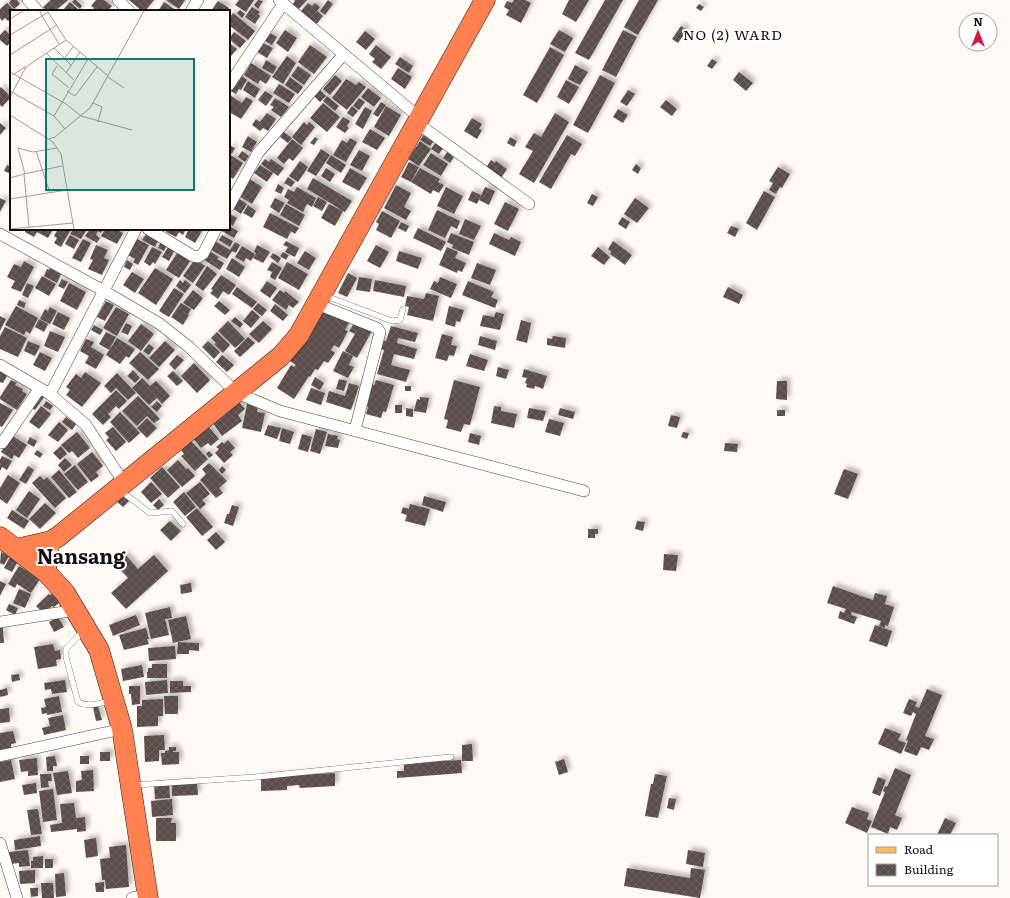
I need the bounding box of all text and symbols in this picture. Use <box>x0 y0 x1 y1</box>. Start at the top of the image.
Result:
inset map <box>10 10 230 230</box>
north arrow <box>958 12 998 52</box>
text: N <box>973 13 983 29</box>
district label: NO (2) WARD <box>683 24 783 44</box>
district label: Nansang <box>37 540 126 570</box>
legend <box>868 834 998 886</box>
text: Road <box>904 840 934 858</box>
text: Building <box>904 860 954 878</box>

